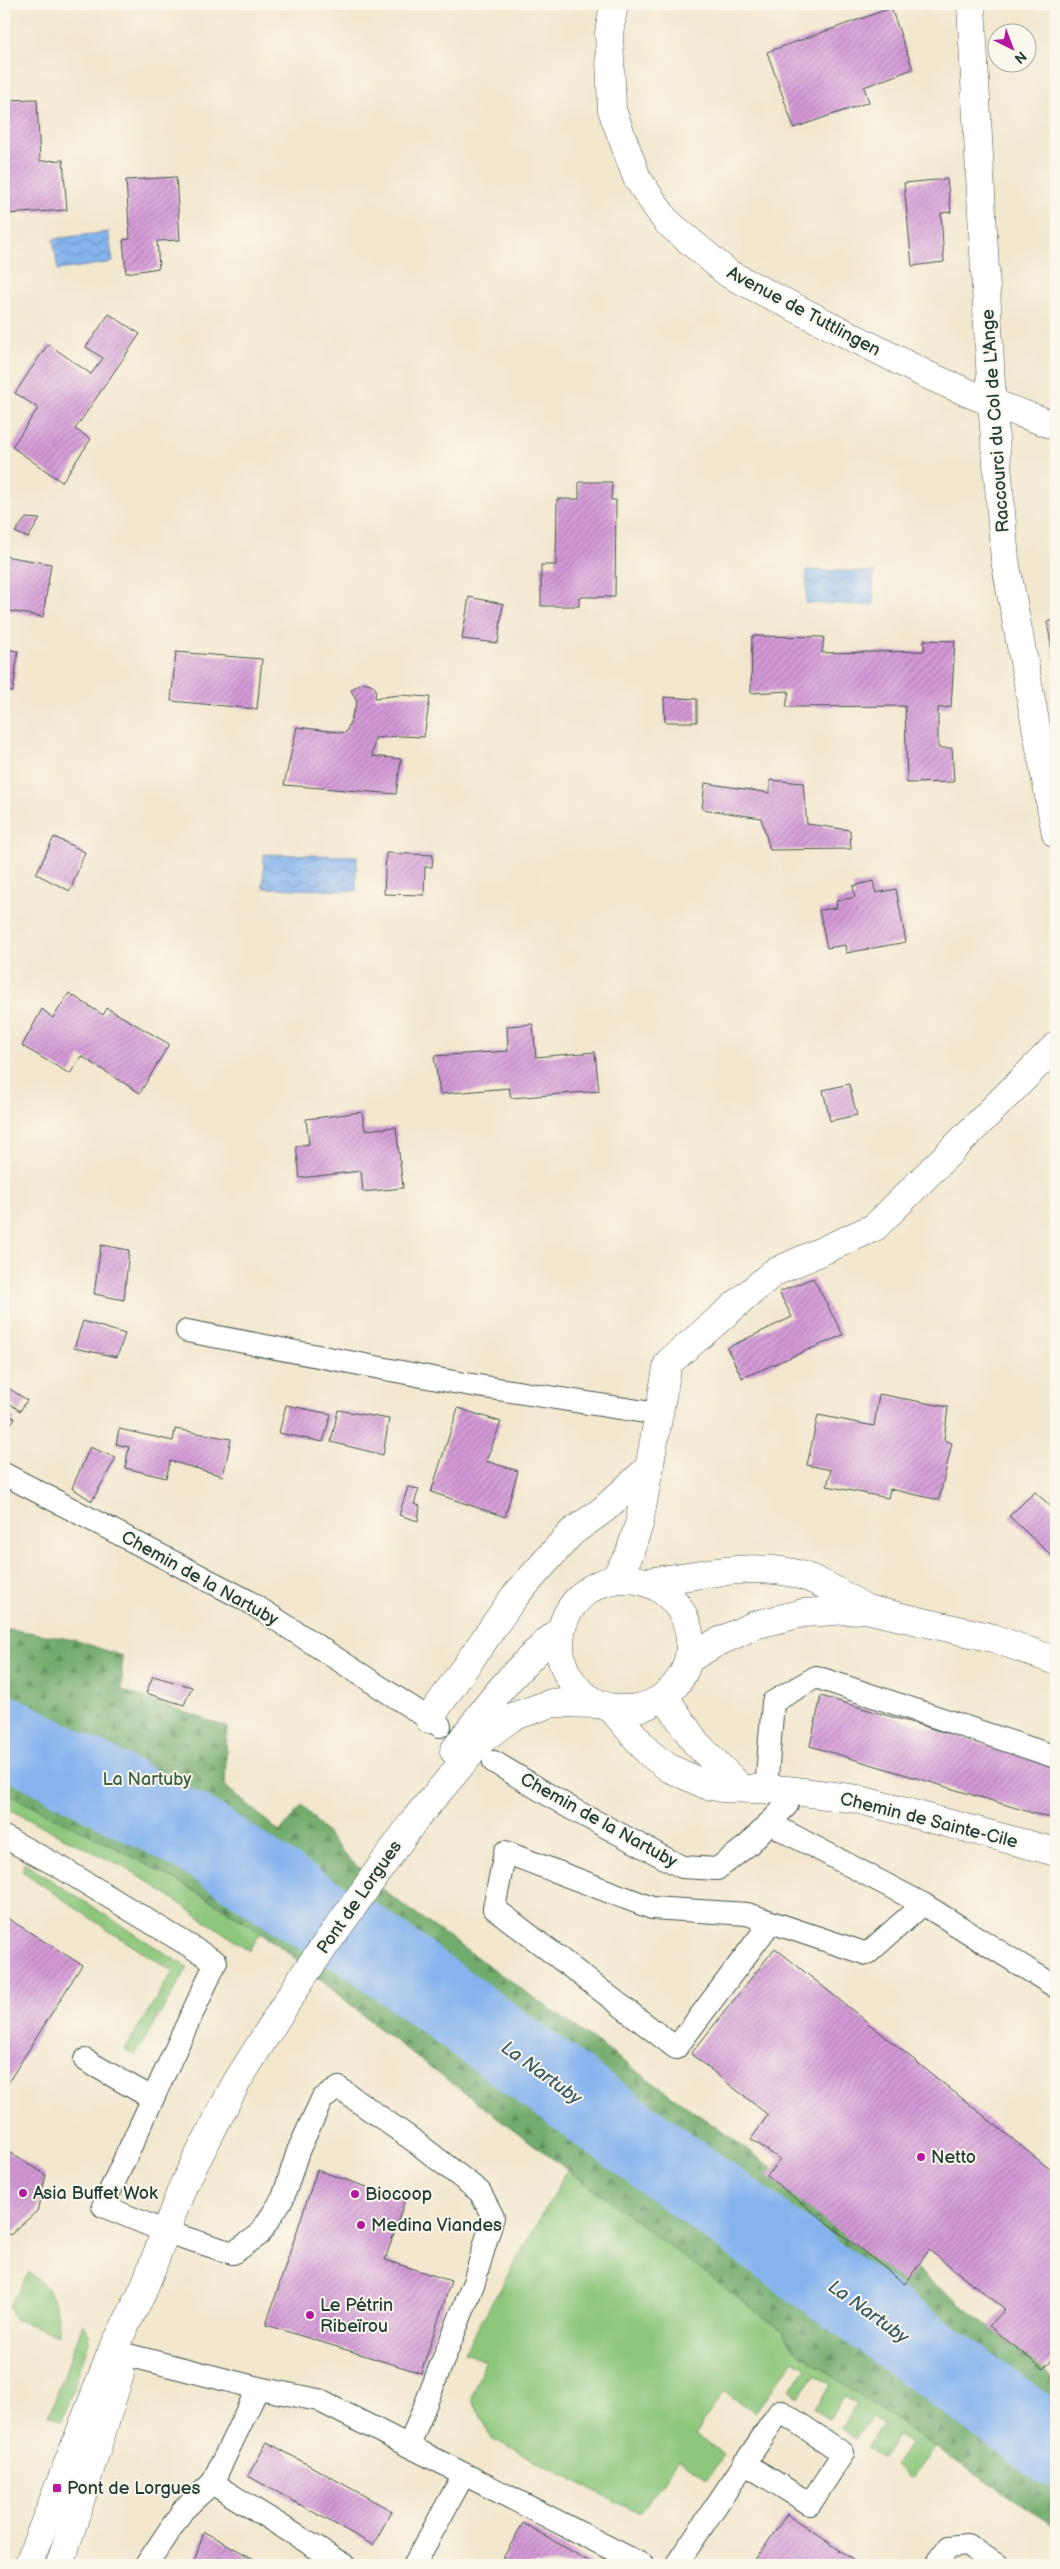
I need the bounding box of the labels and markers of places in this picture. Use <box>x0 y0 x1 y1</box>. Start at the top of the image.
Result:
place label: Netto <box>931 2147 976 2168</box>
marker: Netto <box>915 2151 927 2163</box>
place label: Asia Buffet Wok <box>33 2183 158 2204</box>
place label: Biocoop <box>365 2184 432 2205</box>
marker: Asia Buffet Wok <box>17 2187 29 2199</box>
marker: Biocoop <box>349 2188 361 2200</box>
place label: Medina Viandes <box>371 2215 502 2236</box>
marker: Medina Viandes <box>355 2219 367 2231</box>
place label: Le Pétrin Ribeïrou <box>320 2295 393 2337</box>
marker: Le Pétrin Ribeïrou <box>304 2309 316 2321</box>
place label: Pont de Lorgues <box>67 2478 200 2499</box>
marker: Pont de Lorgues <box>51 2482 63 2494</box>

